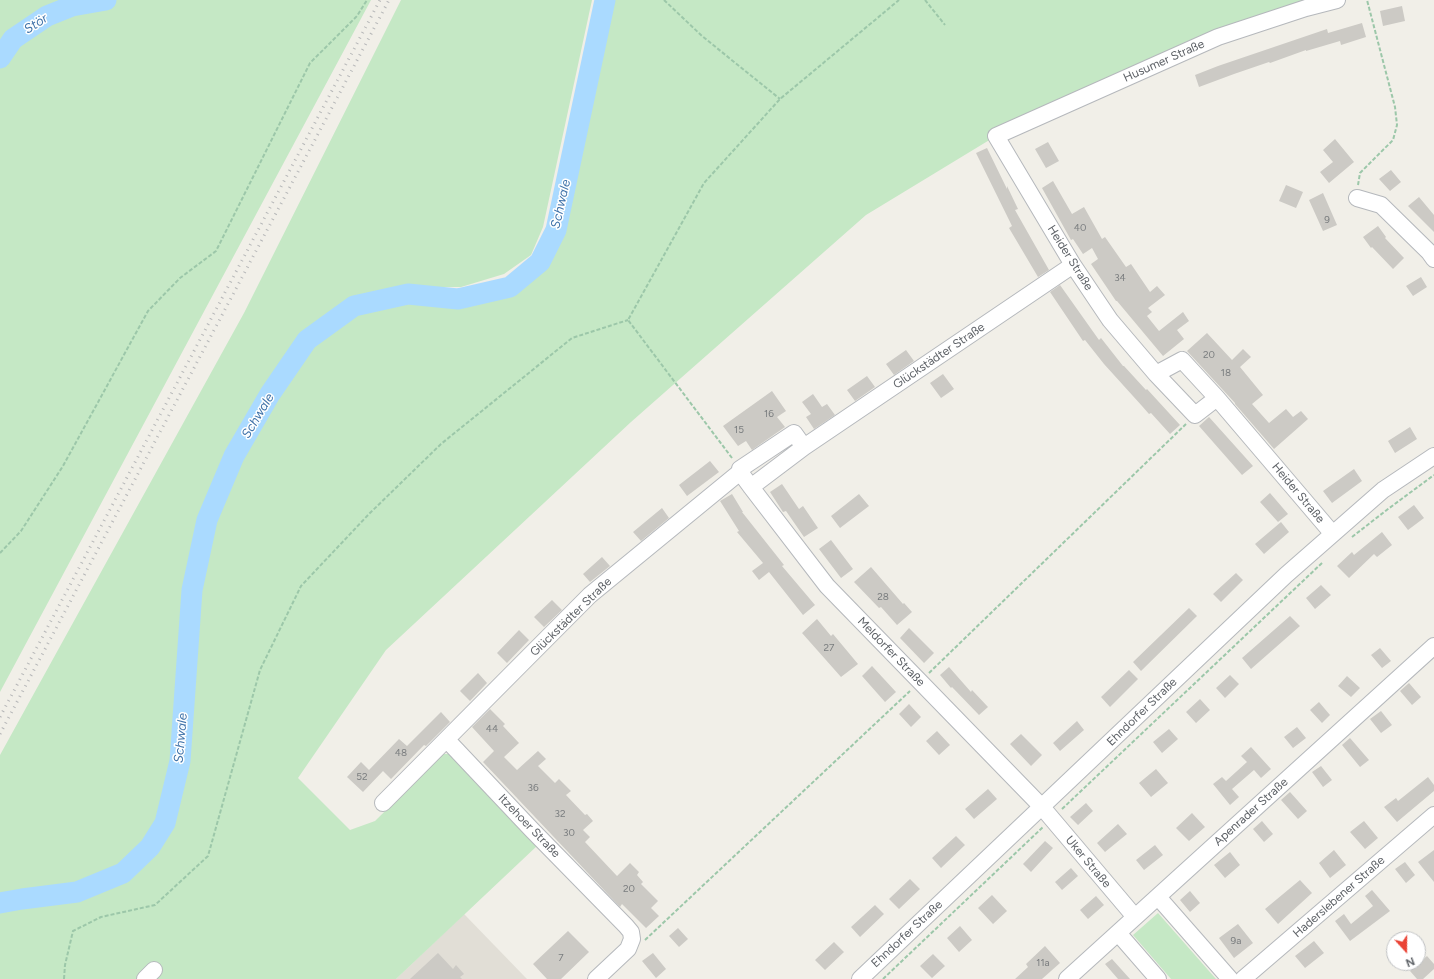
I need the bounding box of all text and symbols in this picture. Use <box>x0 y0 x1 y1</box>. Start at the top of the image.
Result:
water label: Stör <box>21 11 51 37</box>
street label: Husumer Straße <box>1121 37 1207 85</box>
water label: Schwale <box>548 178 574 230</box>
house number: 9 <box>1324 214 1330 226</box>
house number: 40 <box>1074 222 1086 234</box>
street label: Heider Straße <box>1044 223 1096 293</box>
house number: 34 <box>1114 272 1126 284</box>
street label: Glückstädter Straße <box>890 320 988 392</box>
house number: 20 <box>1203 349 1215 361</box>
house number: 18 <box>1221 367 1231 379</box>
water label: Schwale <box>238 391 278 441</box>
house number: 16 <box>764 408 774 420</box>
house number: 15 <box>734 424 744 436</box>
street label: Heider Straße <box>1269 460 1327 526</box>
street label: Glückstädter Straße <box>527 574 615 660</box>
house number: 28 <box>877 591 889 603</box>
street label: Meldorfer Straße <box>854 614 928 690</box>
house number: 27 <box>824 642 834 654</box>
street label: Ehndorfer Straße <box>1104 675 1180 749</box>
water label: Schwale <box>171 712 191 764</box>
house number: 44 <box>486 723 498 735</box>
house number: 48 <box>395 747 407 759</box>
house number: 52 <box>356 771 368 783</box>
street label: Apenrader Straße <box>1211 775 1291 849</box>
house number: 36 <box>527 782 539 794</box>
street label: Itzehoer Straße <box>495 791 563 861</box>
house number: 32 <box>554 808 566 820</box>
house number: 30 <box>563 827 575 839</box>
street label: Uker Straße <box>1062 833 1114 891</box>
street label: Haderslebener Straße <box>1290 853 1388 941</box>
house number: 20 <box>623 883 635 895</box>
street label: Ehndorfer Straße <box>868 897 946 971</box>
north arrow <box>1386 931 1426 971</box>
house number: 9a <box>1231 935 1241 947</box>
house number: 7 <box>558 952 564 964</box>
text: N <box>1404 954 1416 969</box>
house number: 11a <box>1036 957 1050 969</box>

